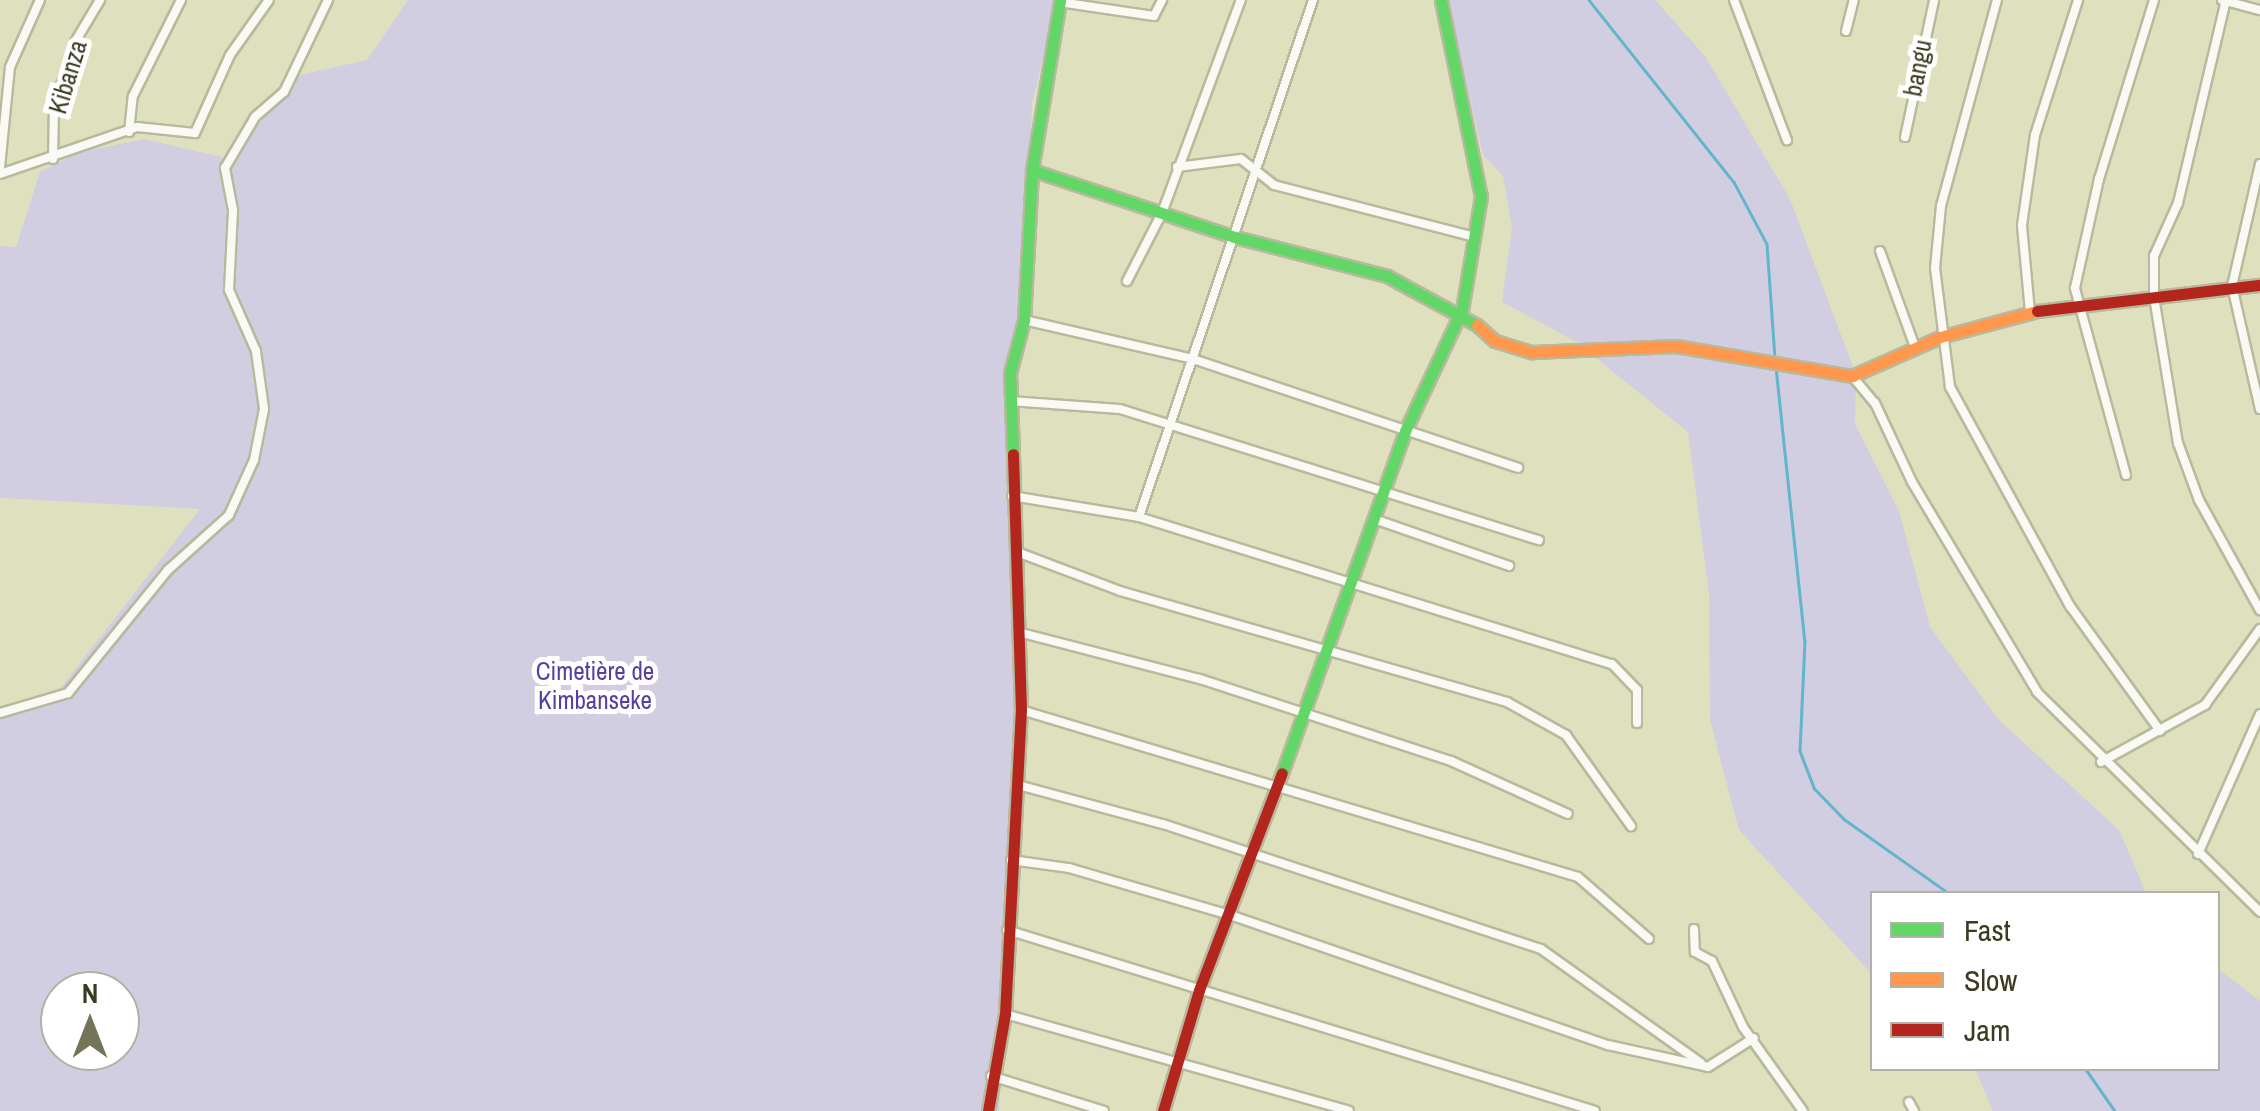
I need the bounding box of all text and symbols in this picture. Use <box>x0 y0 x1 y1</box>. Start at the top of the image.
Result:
street label: Kibanza <box>43 37 93 117</box>
street label: bangu <box>1898 37 1938 99</box>
park label: Cimetière de Kimbanseke <box>536 657 654 716</box>
legend <box>1870 891 2220 1071</box>
text: Fast <box>1964 910 2011 950</box>
text: Slow <box>1964 960 2017 1000</box>
north arrow <box>40 971 140 1071</box>
text: N <box>82 974 98 1012</box>
text: Jam <box>1964 1010 2010 1050</box>

